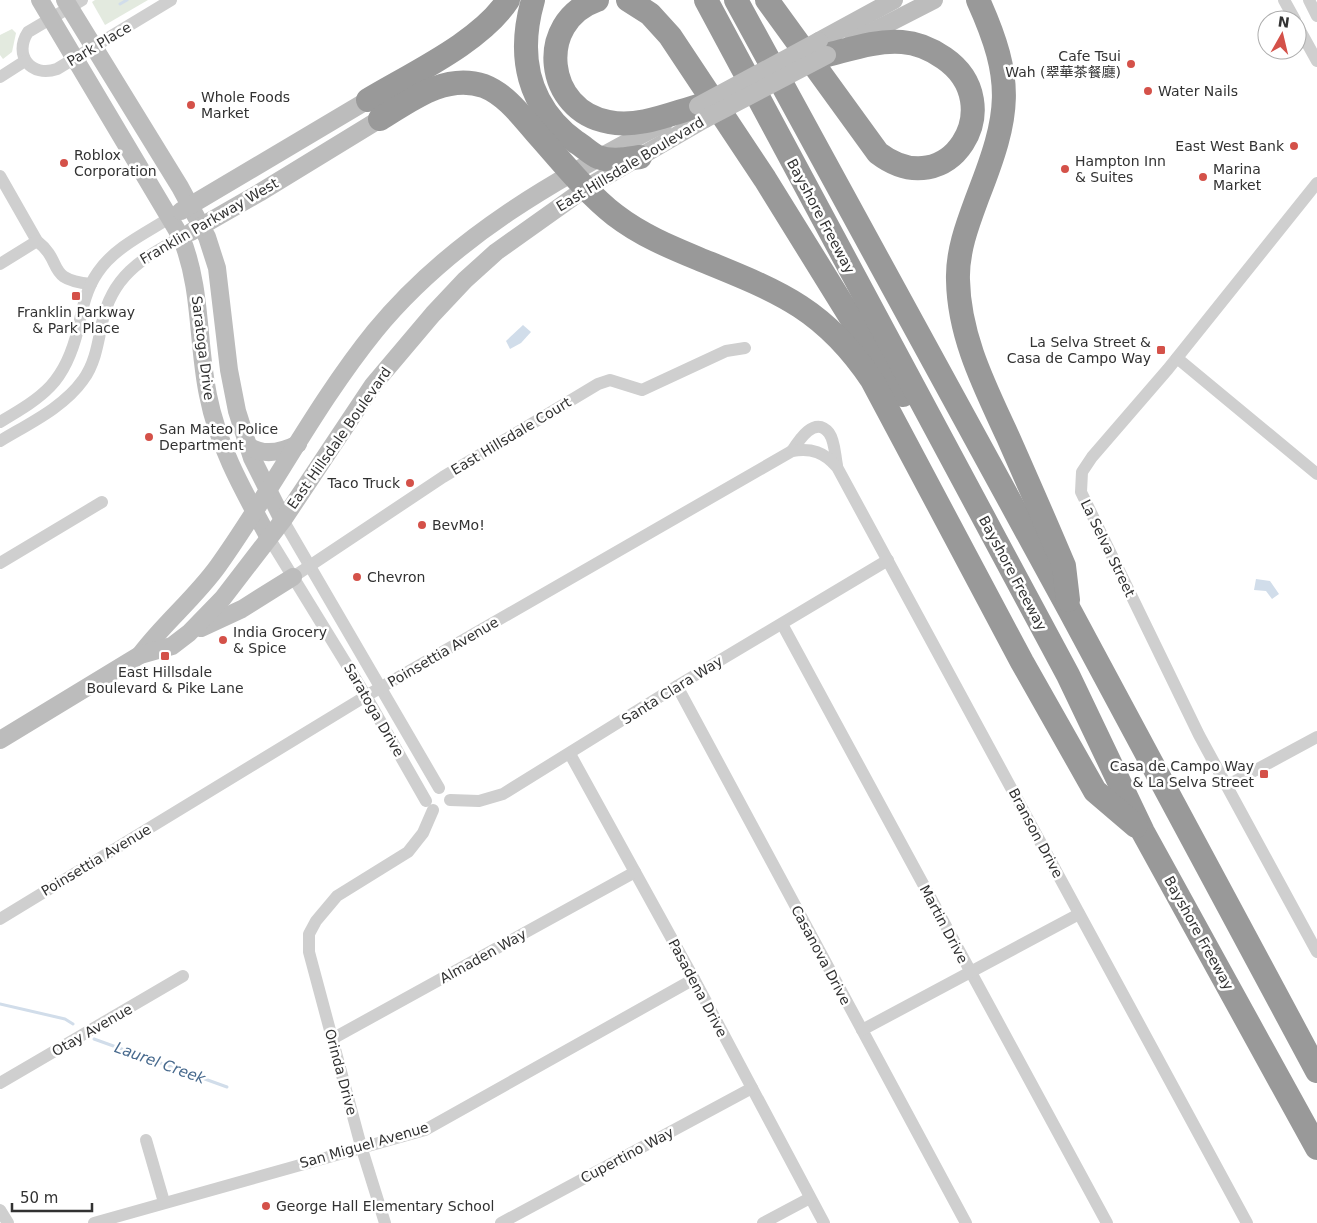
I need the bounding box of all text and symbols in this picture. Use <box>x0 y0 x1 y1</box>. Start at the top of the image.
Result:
north arrow <box>1257 10 1307 60</box>
text: N <box>1277 13 1291 31</box>
street label: Park Place <box>64 19 134 69</box>
place label: Cafe Tsui Wah (翠華茶餐廳) <box>1005 48 1121 80</box>
marker: Cafe Tsui Wah (翠華茶餐廳) <box>1125 58 1137 70</box>
place label: Water Nails <box>1158 83 1238 99</box>
marker: Water Nails <box>1142 85 1154 97</box>
place label: Whole Foods Market <box>201 89 290 121</box>
marker: Whole Foods Market <box>185 99 197 111</box>
street label: East Hillsdale Boulevard <box>553 114 707 214</box>
place label: East West Bank <box>1175 138 1285 154</box>
marker: East West Bank <box>1288 140 1300 152</box>
place label: Roblox Corporation <box>74 147 157 179</box>
place label: Hampton Inn & Suites <box>1075 153 1166 185</box>
street label: Bayshore Freeway <box>784 156 858 276</box>
marker: Roblox Corporation <box>58 157 70 169</box>
place label: Marina Market <box>1213 161 1262 193</box>
marker: Hampton Inn & Suites <box>1059 163 1071 175</box>
marker: Marina Market <box>1197 171 1209 183</box>
street label: Franklin Parkway West <box>137 175 281 267</box>
marker: Franklin Parkway & Park Place <box>70 290 82 302</box>
street label: Saratoga Drive <box>189 295 217 401</box>
place label: Franklin Parkway & Park Place <box>17 304 135 336</box>
place label: La Selva Street & Casa de Campo Way <box>1007 334 1151 366</box>
marker: La Selva Street & Casa de Campo Way <box>1155 344 1167 356</box>
street label: East Hillsdale Boulevard <box>284 364 394 512</box>
street label: East Hillsdale Court <box>448 394 574 478</box>
place label: San Mateo Police Department <box>159 421 278 453</box>
marker: San Mateo Police Department <box>143 431 155 443</box>
place label: Taco Truck <box>327 475 401 491</box>
marker: Taco Truck <box>404 477 416 489</box>
street label: La Selva Street <box>1078 497 1139 600</box>
street label: Bayshore Freeway <box>976 513 1050 633</box>
place label: BevMo! <box>432 517 485 533</box>
marker: BevMo! <box>416 519 428 531</box>
place label: Chevron <box>367 569 425 585</box>
marker: Chevron <box>351 571 363 583</box>
street label: Poinsettia Avenue <box>385 614 501 690</box>
place label: India Grocery & Spice <box>233 624 327 656</box>
marker: India Grocery & Spice <box>217 634 229 646</box>
marker: East Hillsdale Boulevard & Pike Lane <box>159 650 171 662</box>
street label: Santa Clara Way <box>619 653 725 727</box>
street label: Saratoga Drive <box>341 660 407 760</box>
place label: East Hillsdale Boulevard & Pike Lane <box>86 664 244 696</box>
place label: Casa de Campo Way & La Selva Street <box>1110 758 1254 790</box>
marker: Casa de Campo Way & La Selva Street <box>1258 768 1270 780</box>
street label: Branson Drive <box>1006 785 1066 881</box>
street label: Poinsettia Avenue <box>38 821 154 899</box>
street label: Bayshore Freeway <box>1161 873 1237 993</box>
street label: Martin Drive <box>917 882 971 966</box>
street label: Casanova Drive <box>788 903 854 1007</box>
street label: Almaden Way <box>437 926 529 986</box>
street label: Pasadena Drive <box>665 936 731 1040</box>
street label: Otay Avenue <box>49 1001 135 1059</box>
street label: Orinda Drive <box>322 1027 360 1117</box>
water label: Laurel Creek <box>112 1038 209 1088</box>
street label: San Miguel Avenue <box>298 1119 430 1171</box>
street label: Cupertino Way <box>578 1124 676 1186</box>
scale bar <box>12 1180 92 1212</box>
text: 50 m <box>20 1189 58 1207</box>
place label: George Hall Elementary School <box>276 1198 494 1214</box>
marker: George Hall Elementary School <box>260 1200 272 1212</box>

